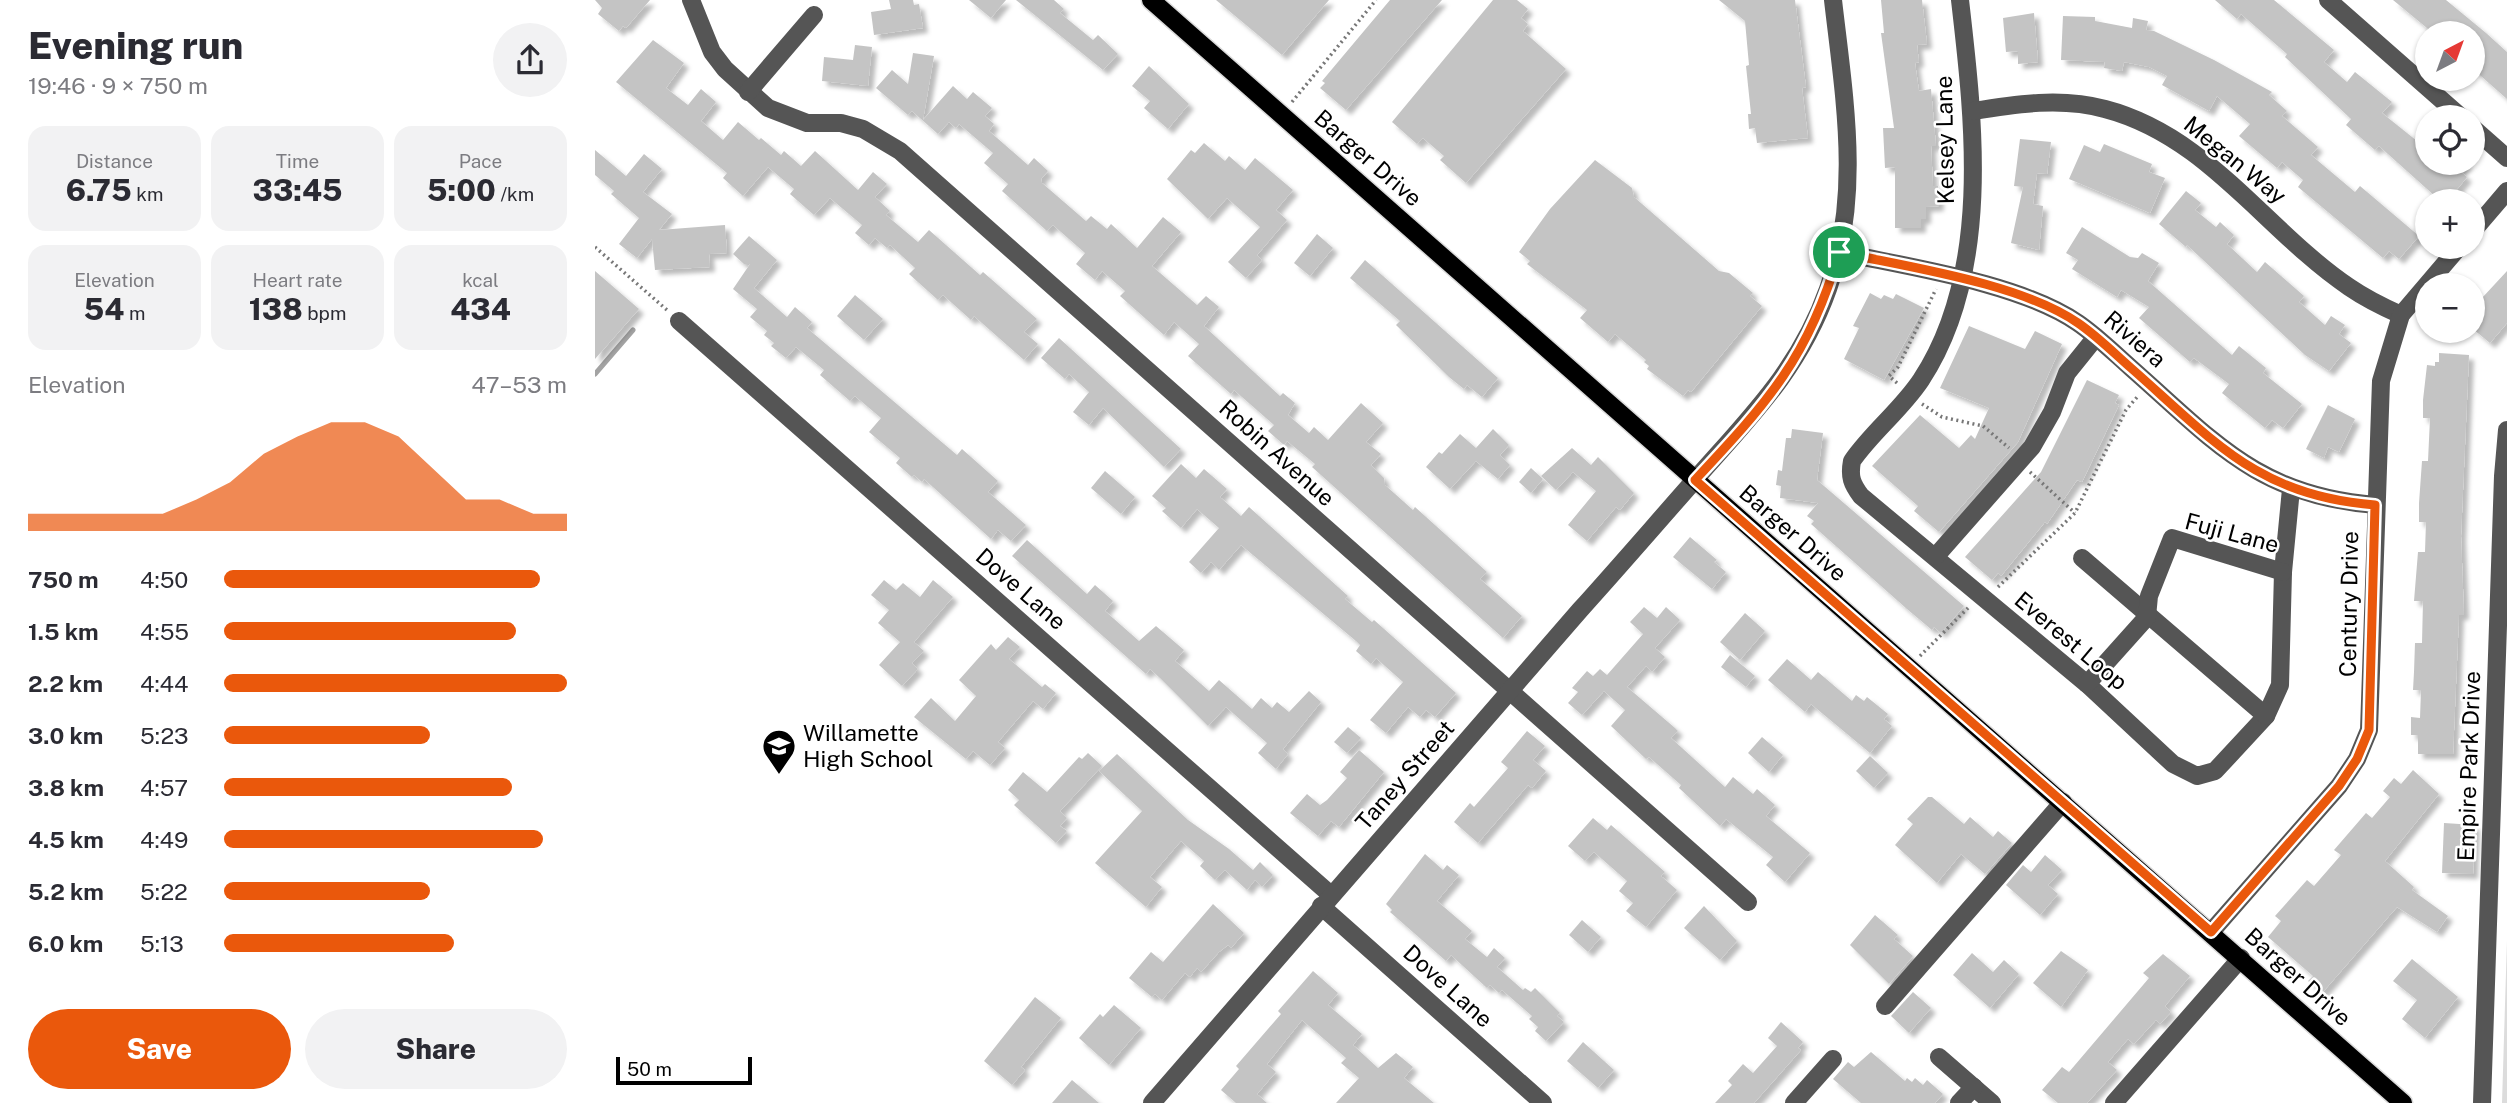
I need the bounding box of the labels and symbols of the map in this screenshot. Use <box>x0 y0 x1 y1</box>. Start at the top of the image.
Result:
north arrow <box>2415 21 2485 91</box>
street label: Kelsey Lane <box>1930 75 1959 205</box>
street label: Barger Drive <box>1309 104 1428 212</box>
street label: Megan Way <box>2179 110 2292 209</box>
pin <box>1809 222 1869 282</box>
street label: Riviera <box>2099 305 2172 373</box>
street label: Robin Avenue <box>1214 394 1340 511</box>
street label: Barger Drive <box>1734 479 1853 587</box>
street label: Fuji Lane <box>2182 507 2282 558</box>
street label: Century Drive <box>2334 531 2363 677</box>
street label: Dove Lane <box>971 542 1072 635</box>
street label: Everest Loop <box>2010 586 2133 695</box>
street label: Empire Park Drive <box>2452 670 2485 862</box>
street label: Taney Street <box>1350 714 1459 835</box>
place label: Willamette High School <box>803 719 933 772</box>
school or university icon: Willamette High School <box>760 727 798 776</box>
street label: Barger Drive <box>2240 922 2357 1031</box>
street label: Dove Lane <box>1398 939 1498 1033</box>
scale bar <box>616 1054 753 1086</box>

